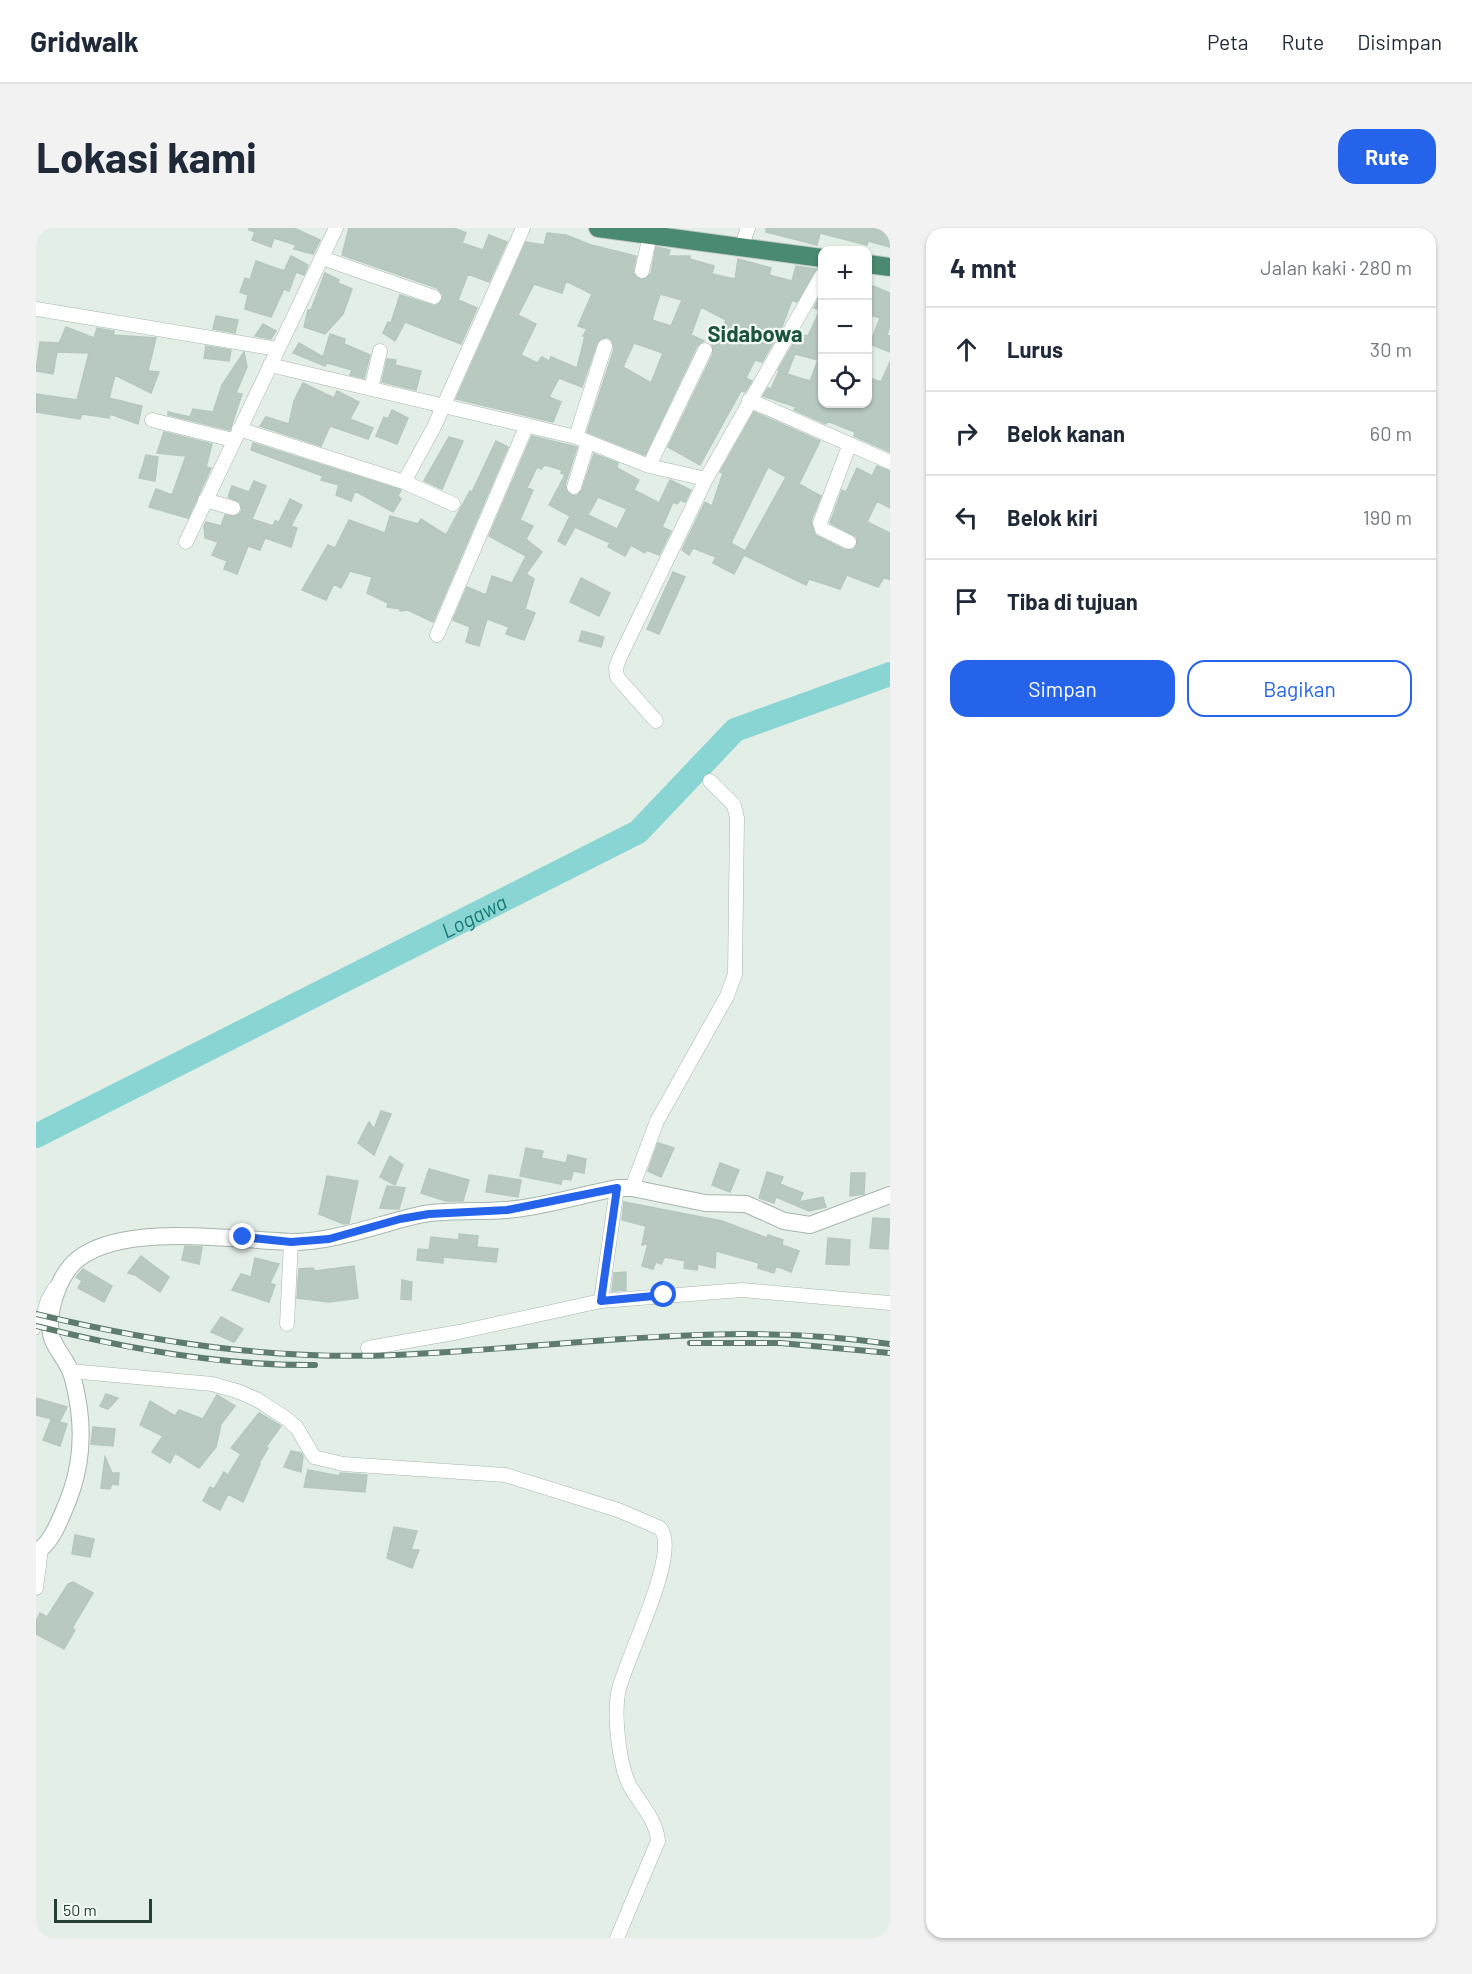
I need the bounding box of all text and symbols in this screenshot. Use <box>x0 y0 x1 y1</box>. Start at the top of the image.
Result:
text: Gridwalk <box>30 24 139 58</box>
text: Peta <box>1207 29 1249 54</box>
text: Rute <box>1282 29 1324 54</box>
text: Disimpan <box>1357 29 1442 54</box>
button: Rute <box>1338 129 1436 184</box>
text: Lokasi kami <box>36 131 257 181</box>
map controls <box>818 246 872 408</box>
button: + <box>818 246 872 300</box>
text: 4 mnt <box>950 252 1017 283</box>
text: Jalan kaki · 280 m <box>1260 255 1412 279</box>
button: − <box>818 300 872 354</box>
district label: Sidabowa <box>707 320 803 346</box>
icon: ahead <box>950 333 983 366</box>
text: Lurus <box>1007 336 1063 362</box>
text: 30 m <box>1370 337 1412 361</box>
button: locate <box>818 354 872 408</box>
icon: right <box>950 417 983 450</box>
text: Belok kanan <box>1007 420 1125 446</box>
text: 60 m <box>1370 421 1412 445</box>
icon: left <box>950 501 983 534</box>
text: Belok kiri <box>1007 504 1098 530</box>
text: 190 m <box>1363 505 1412 529</box>
icon: arrive <box>950 585 983 618</box>
text: Tiba di tujuan <box>1007 588 1138 614</box>
button: Simpan <box>950 660 1175 717</box>
button: Bagikan <box>1187 660 1412 717</box>
water label: Logawa <box>437 888 510 942</box>
route end <box>229 1223 255 1249</box>
route start <box>650 1281 676 1307</box>
scale bar <box>54 1896 152 1924</box>
text: 50 m <box>63 1900 97 1919</box>

